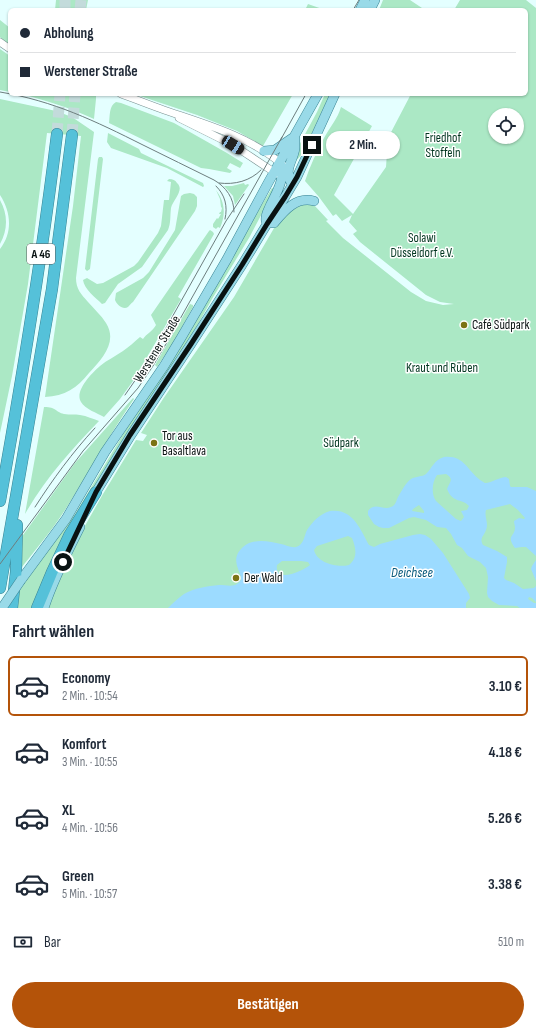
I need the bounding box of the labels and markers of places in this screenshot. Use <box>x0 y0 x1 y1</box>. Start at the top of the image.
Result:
place label: Café Südpark <box>472 317 529 333</box>
marker: Café Südpark <box>459 320 469 330</box>
place label: Tor aus Basaltlava <box>162 428 206 459</box>
marker: Tor aus Basaltlava <box>149 438 159 448</box>
place label: Der Wald <box>244 570 282 586</box>
marker: Der Wald <box>231 573 241 583</box>

